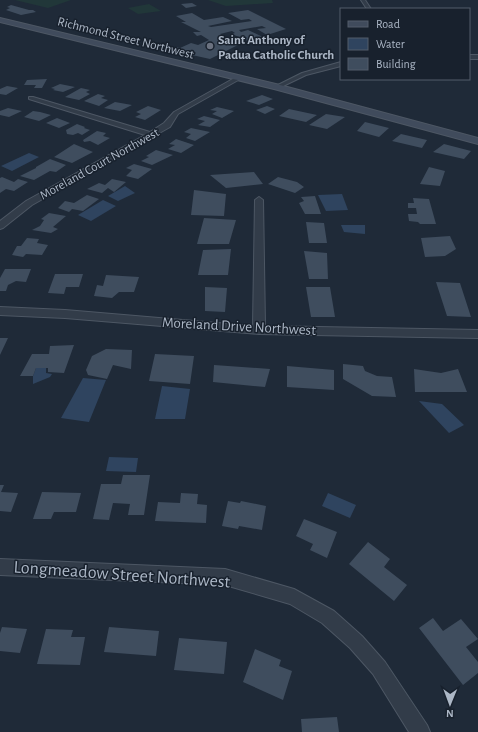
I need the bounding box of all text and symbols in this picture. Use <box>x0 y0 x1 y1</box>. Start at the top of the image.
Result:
legend <box>340 8 470 80</box>
street label: Richmond Street Northwest <box>56 15 195 62</box>
text: Road <box>376 18 400 30</box>
place label: Saint Anthony of Padua Catholic Church <box>218 34 334 62</box>
text: Water <box>376 38 405 50</box>
marker: Saint Anthony of Padua Catholic Church <box>205 41 215 51</box>
text: Building <box>376 58 416 70</box>
street label: Moreland Court Northwest <box>38 126 162 203</box>
street label: Moreland Drive Northwest <box>162 315 317 338</box>
street label: Longmeadow Street Northwest <box>13 558 231 592</box>
north arrow <box>430 684 470 724</box>
text: N <box>446 708 454 719</box>

